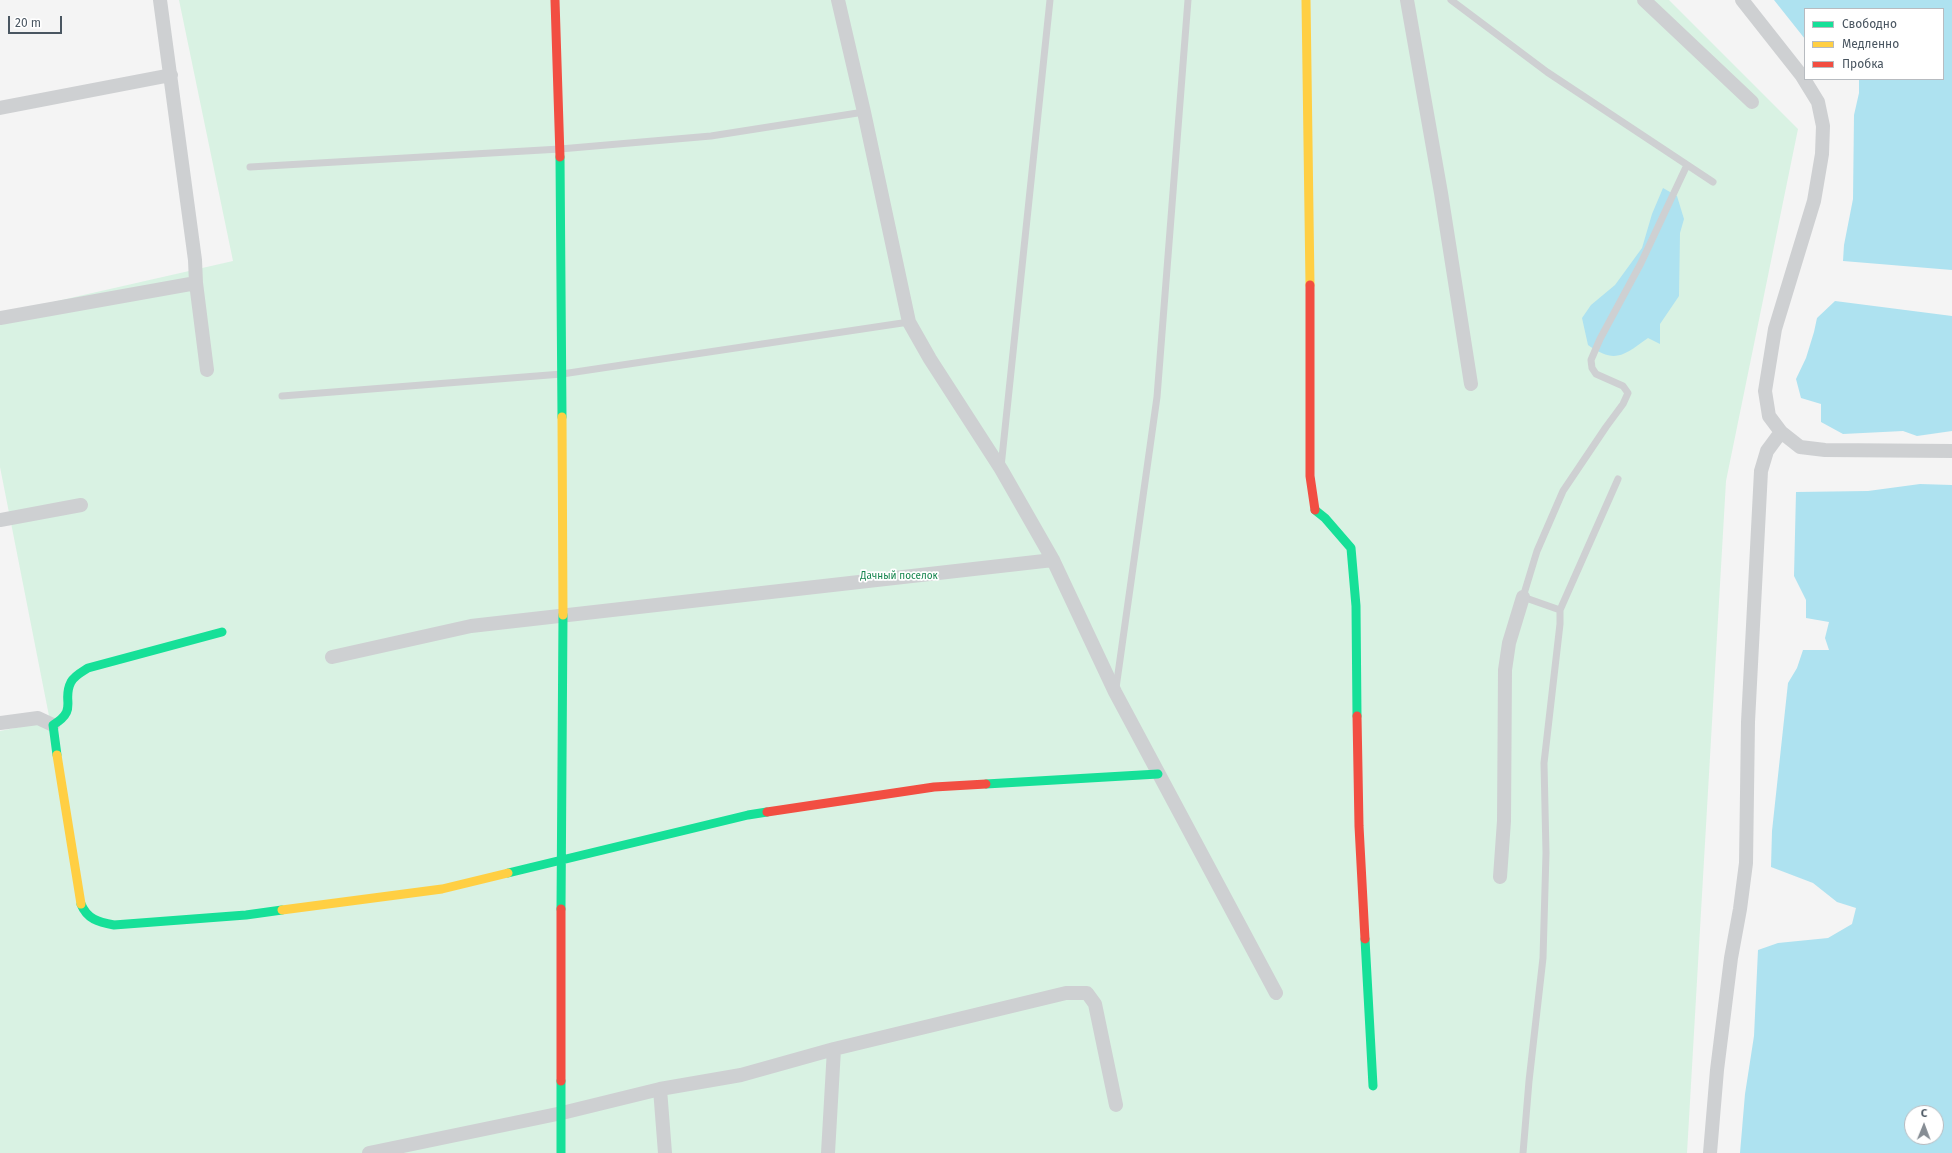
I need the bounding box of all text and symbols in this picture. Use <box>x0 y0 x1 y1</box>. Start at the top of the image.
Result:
scale bar <box>10 8 64 34</box>
legend <box>1804 8 1944 80</box>
text: 20 m <box>15 16 41 30</box>
text: Свободно <box>1842 17 1897 31</box>
text: Медленно <box>1842 37 1899 51</box>
text: Пробка <box>1842 57 1884 71</box>
park label: Дачный поселок <box>860 570 938 582</box>
north arrow <box>1904 1105 1944 1145</box>
text: С <box>1921 1107 1927 1120</box>

